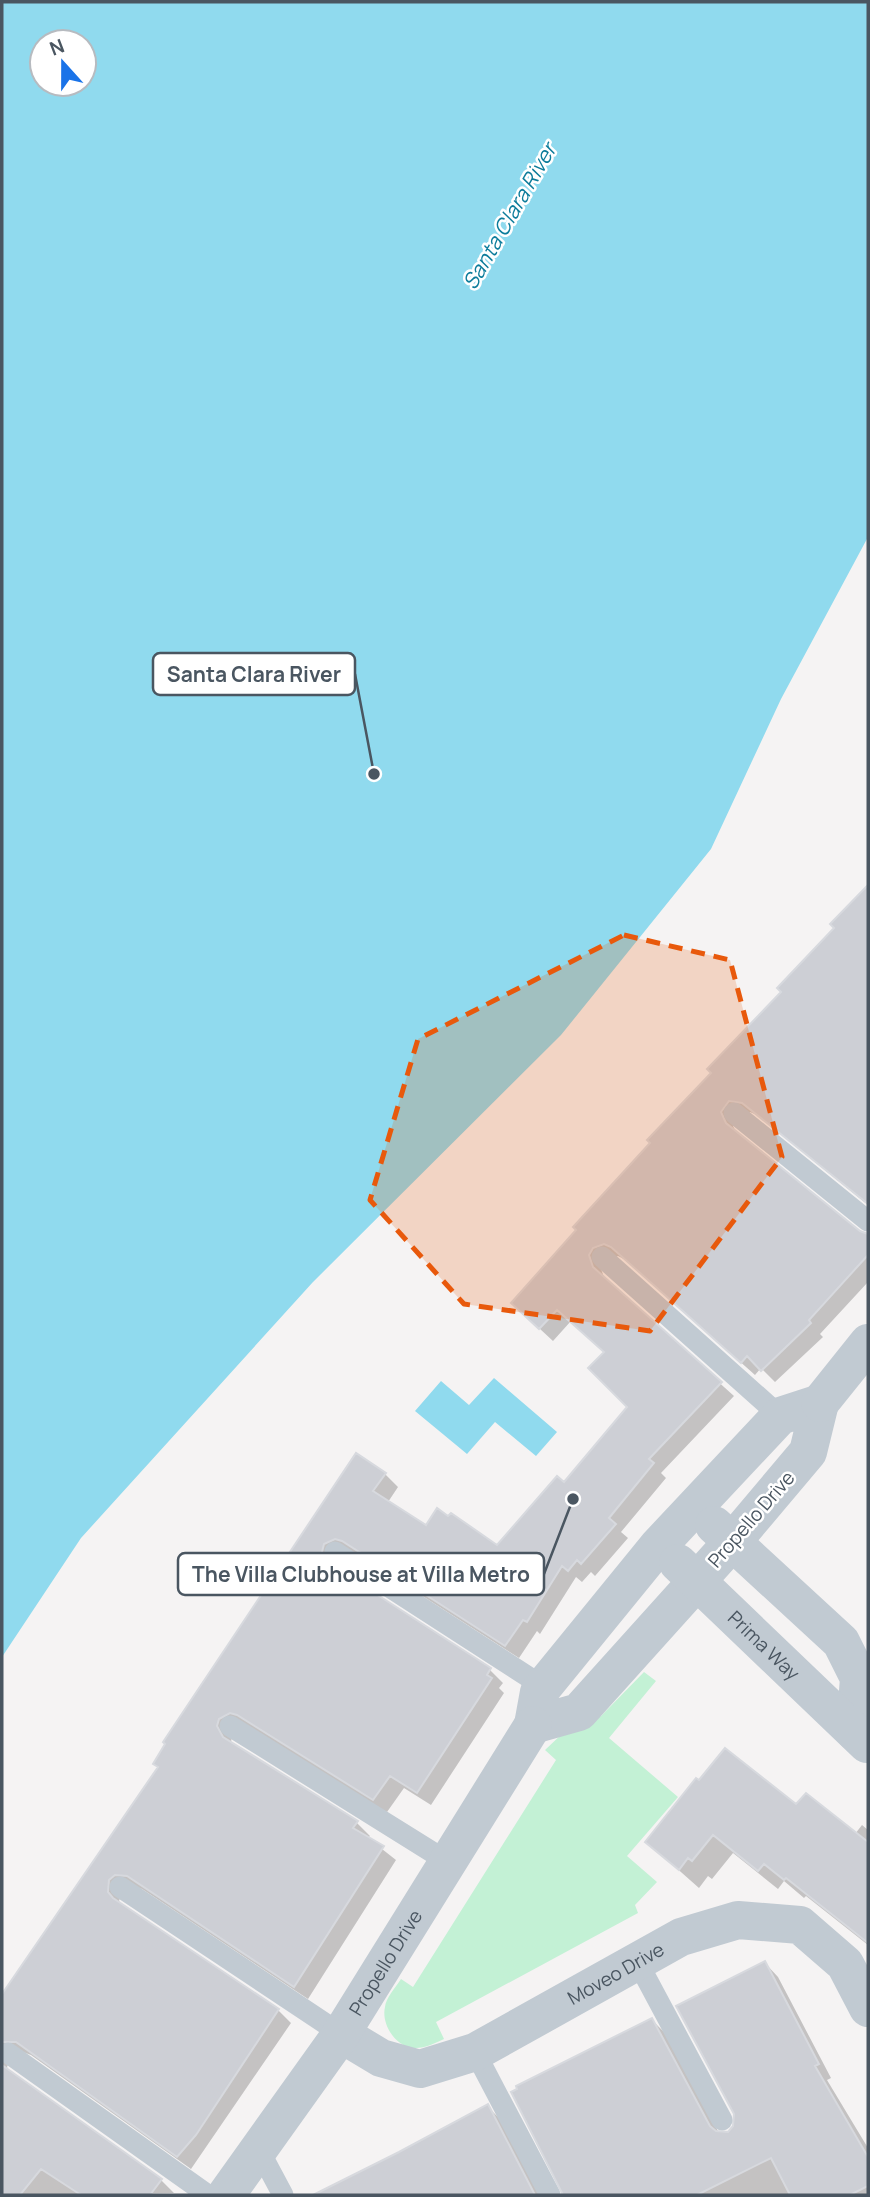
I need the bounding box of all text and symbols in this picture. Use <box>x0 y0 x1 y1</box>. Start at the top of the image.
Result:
north arrow <box>28 28 98 98</box>
text: N <box>46 33 68 62</box>
water label: Santa Clara River <box>456 136 563 294</box>
callout: Santa Clara River <box>153 653 355 695</box>
text: Santa Clara River <box>167 660 341 688</box>
street label: Propello Drive <box>702 1465 800 1573</box>
callout: The Villa Clubhouse at Villa Metro <box>178 1553 544 1595</box>
text: The Villa Clubhouse at Villa Metro <box>192 1560 530 1588</box>
street label: Prima Way <box>722 1605 806 1686</box>
street label: Propello Drive <box>343 1905 428 2020</box>
street label: Moveo Drive <box>563 1936 669 2011</box>

